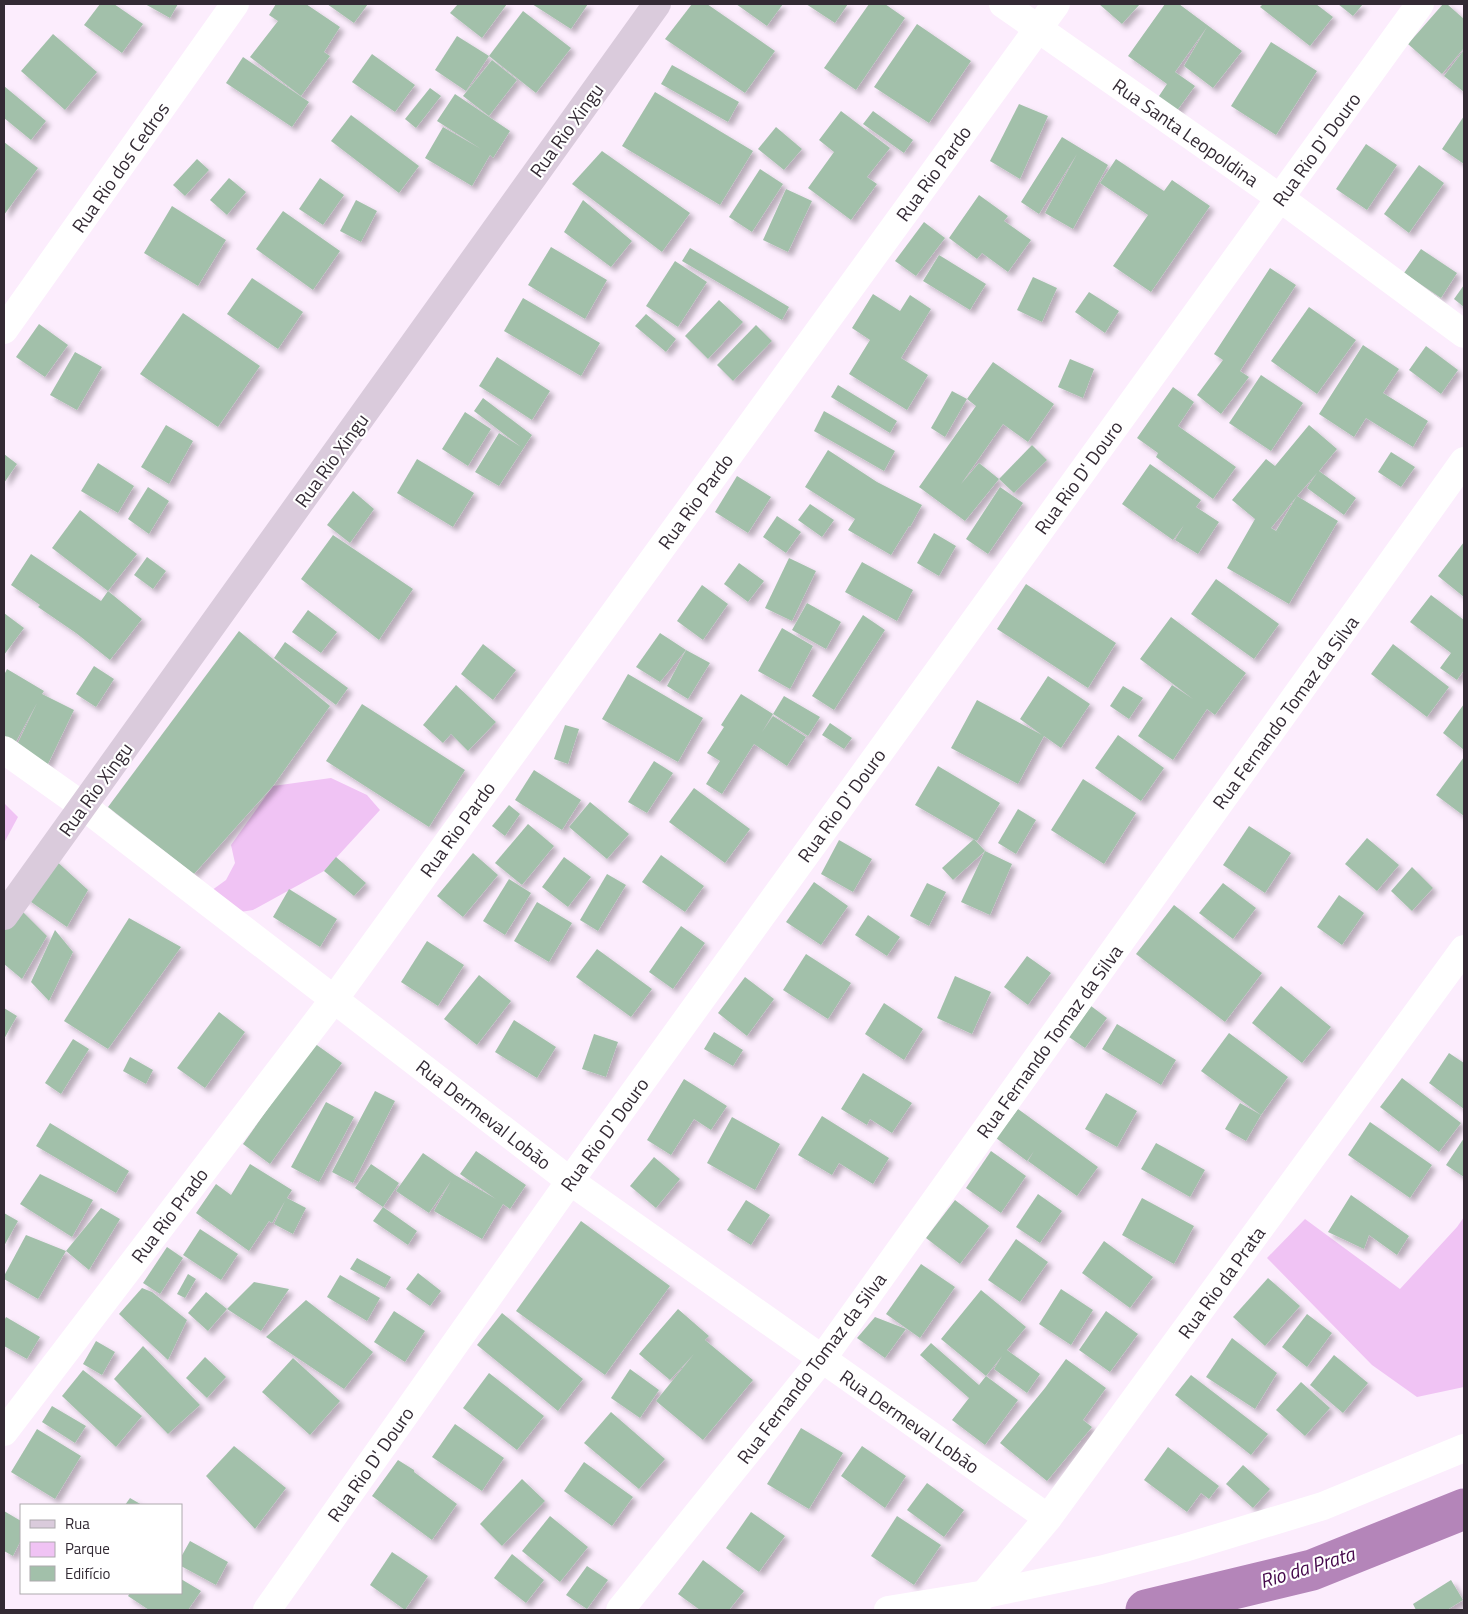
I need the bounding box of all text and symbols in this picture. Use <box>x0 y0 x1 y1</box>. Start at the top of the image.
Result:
street label: Rua Santa Leopoldina <box>1107 71 1265 194</box>
street label: Rua Rio Xingu <box>522 77 610 183</box>
street label: Rua Rio D' Douro <box>1265 86 1367 212</box>
street label: Rua Rio dos Cedros <box>64 96 176 238</box>
street label: Rua Rio Pardo <box>888 119 978 227</box>
street label: Rua Rio Xingu <box>287 407 375 513</box>
street label: Rua Rio D' Douro <box>1027 414 1129 540</box>
street label: Rua Rio Pardo <box>650 447 740 555</box>
street label: Rua Fernando Tomaz da Silva <box>1205 609 1366 815</box>
street label: Rua Rio Xingu <box>51 736 139 842</box>
street label: Rua Rio D' Douro <box>790 742 892 868</box>
street label: Rua Rio Pardo <box>412 775 502 883</box>
street label: Rua Fernando Tomaz da Silva <box>969 938 1130 1144</box>
street label: Rua Dermeval Lobão <box>410 1052 558 1176</box>
street label: Rua Rio D' Douro <box>553 1071 655 1197</box>
street label: Rua Rio Prado <box>123 1161 215 1269</box>
street label: Rua Rio da Prata <box>1170 1219 1272 1344</box>
street label: Rua Fernando Tomaz da Silva <box>729 1266 893 1470</box>
street label: Rua Dermeval Lobão <box>834 1362 986 1480</box>
street label: Rua Rio D' Douro <box>319 1401 421 1527</box>
legend <box>20 1504 182 1594</box>
text: Rua <box>65 1512 90 1535</box>
text: Parque <box>65 1537 110 1560</box>
water label: Rio da Prata <box>1256 1538 1359 1596</box>
text: Edifício <box>65 1562 110 1585</box>

